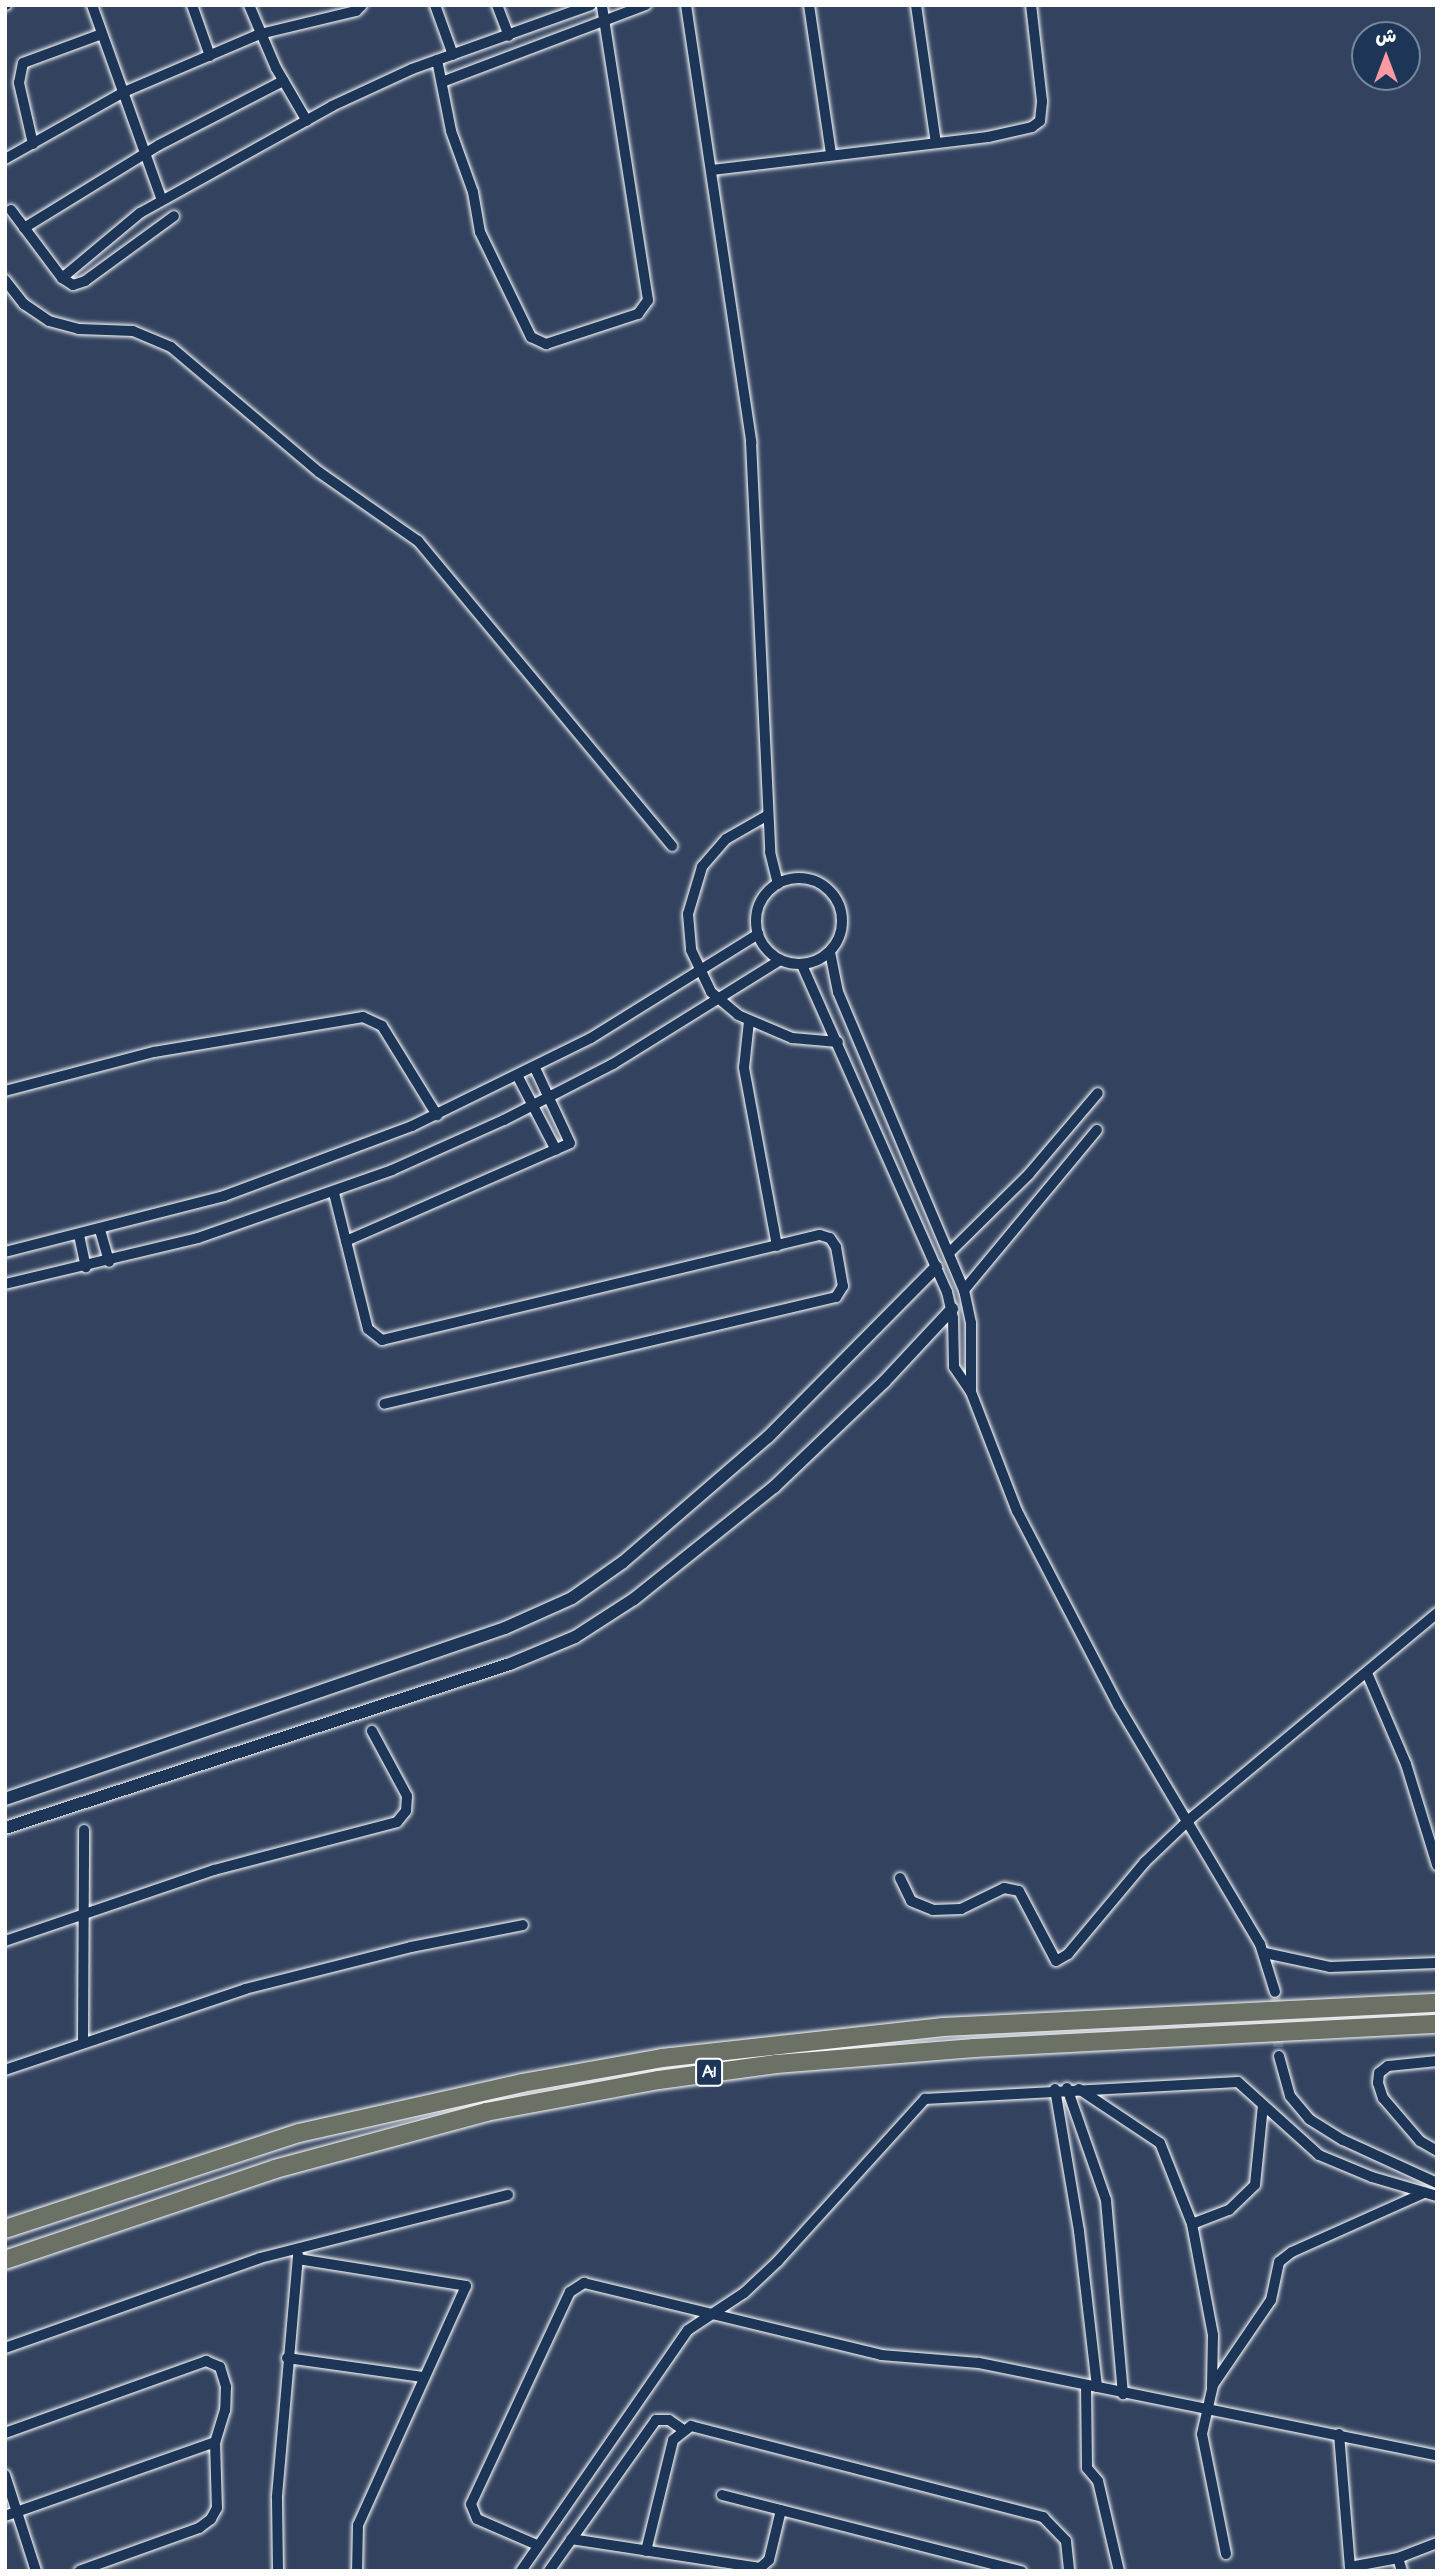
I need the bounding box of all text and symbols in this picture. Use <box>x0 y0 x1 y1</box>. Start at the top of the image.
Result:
north arrow <box>1351 21 1421 91</box>
text: ش <box>1376 23 1396 50</box>
road number: A1 <box>695 2058 723 2086</box>

